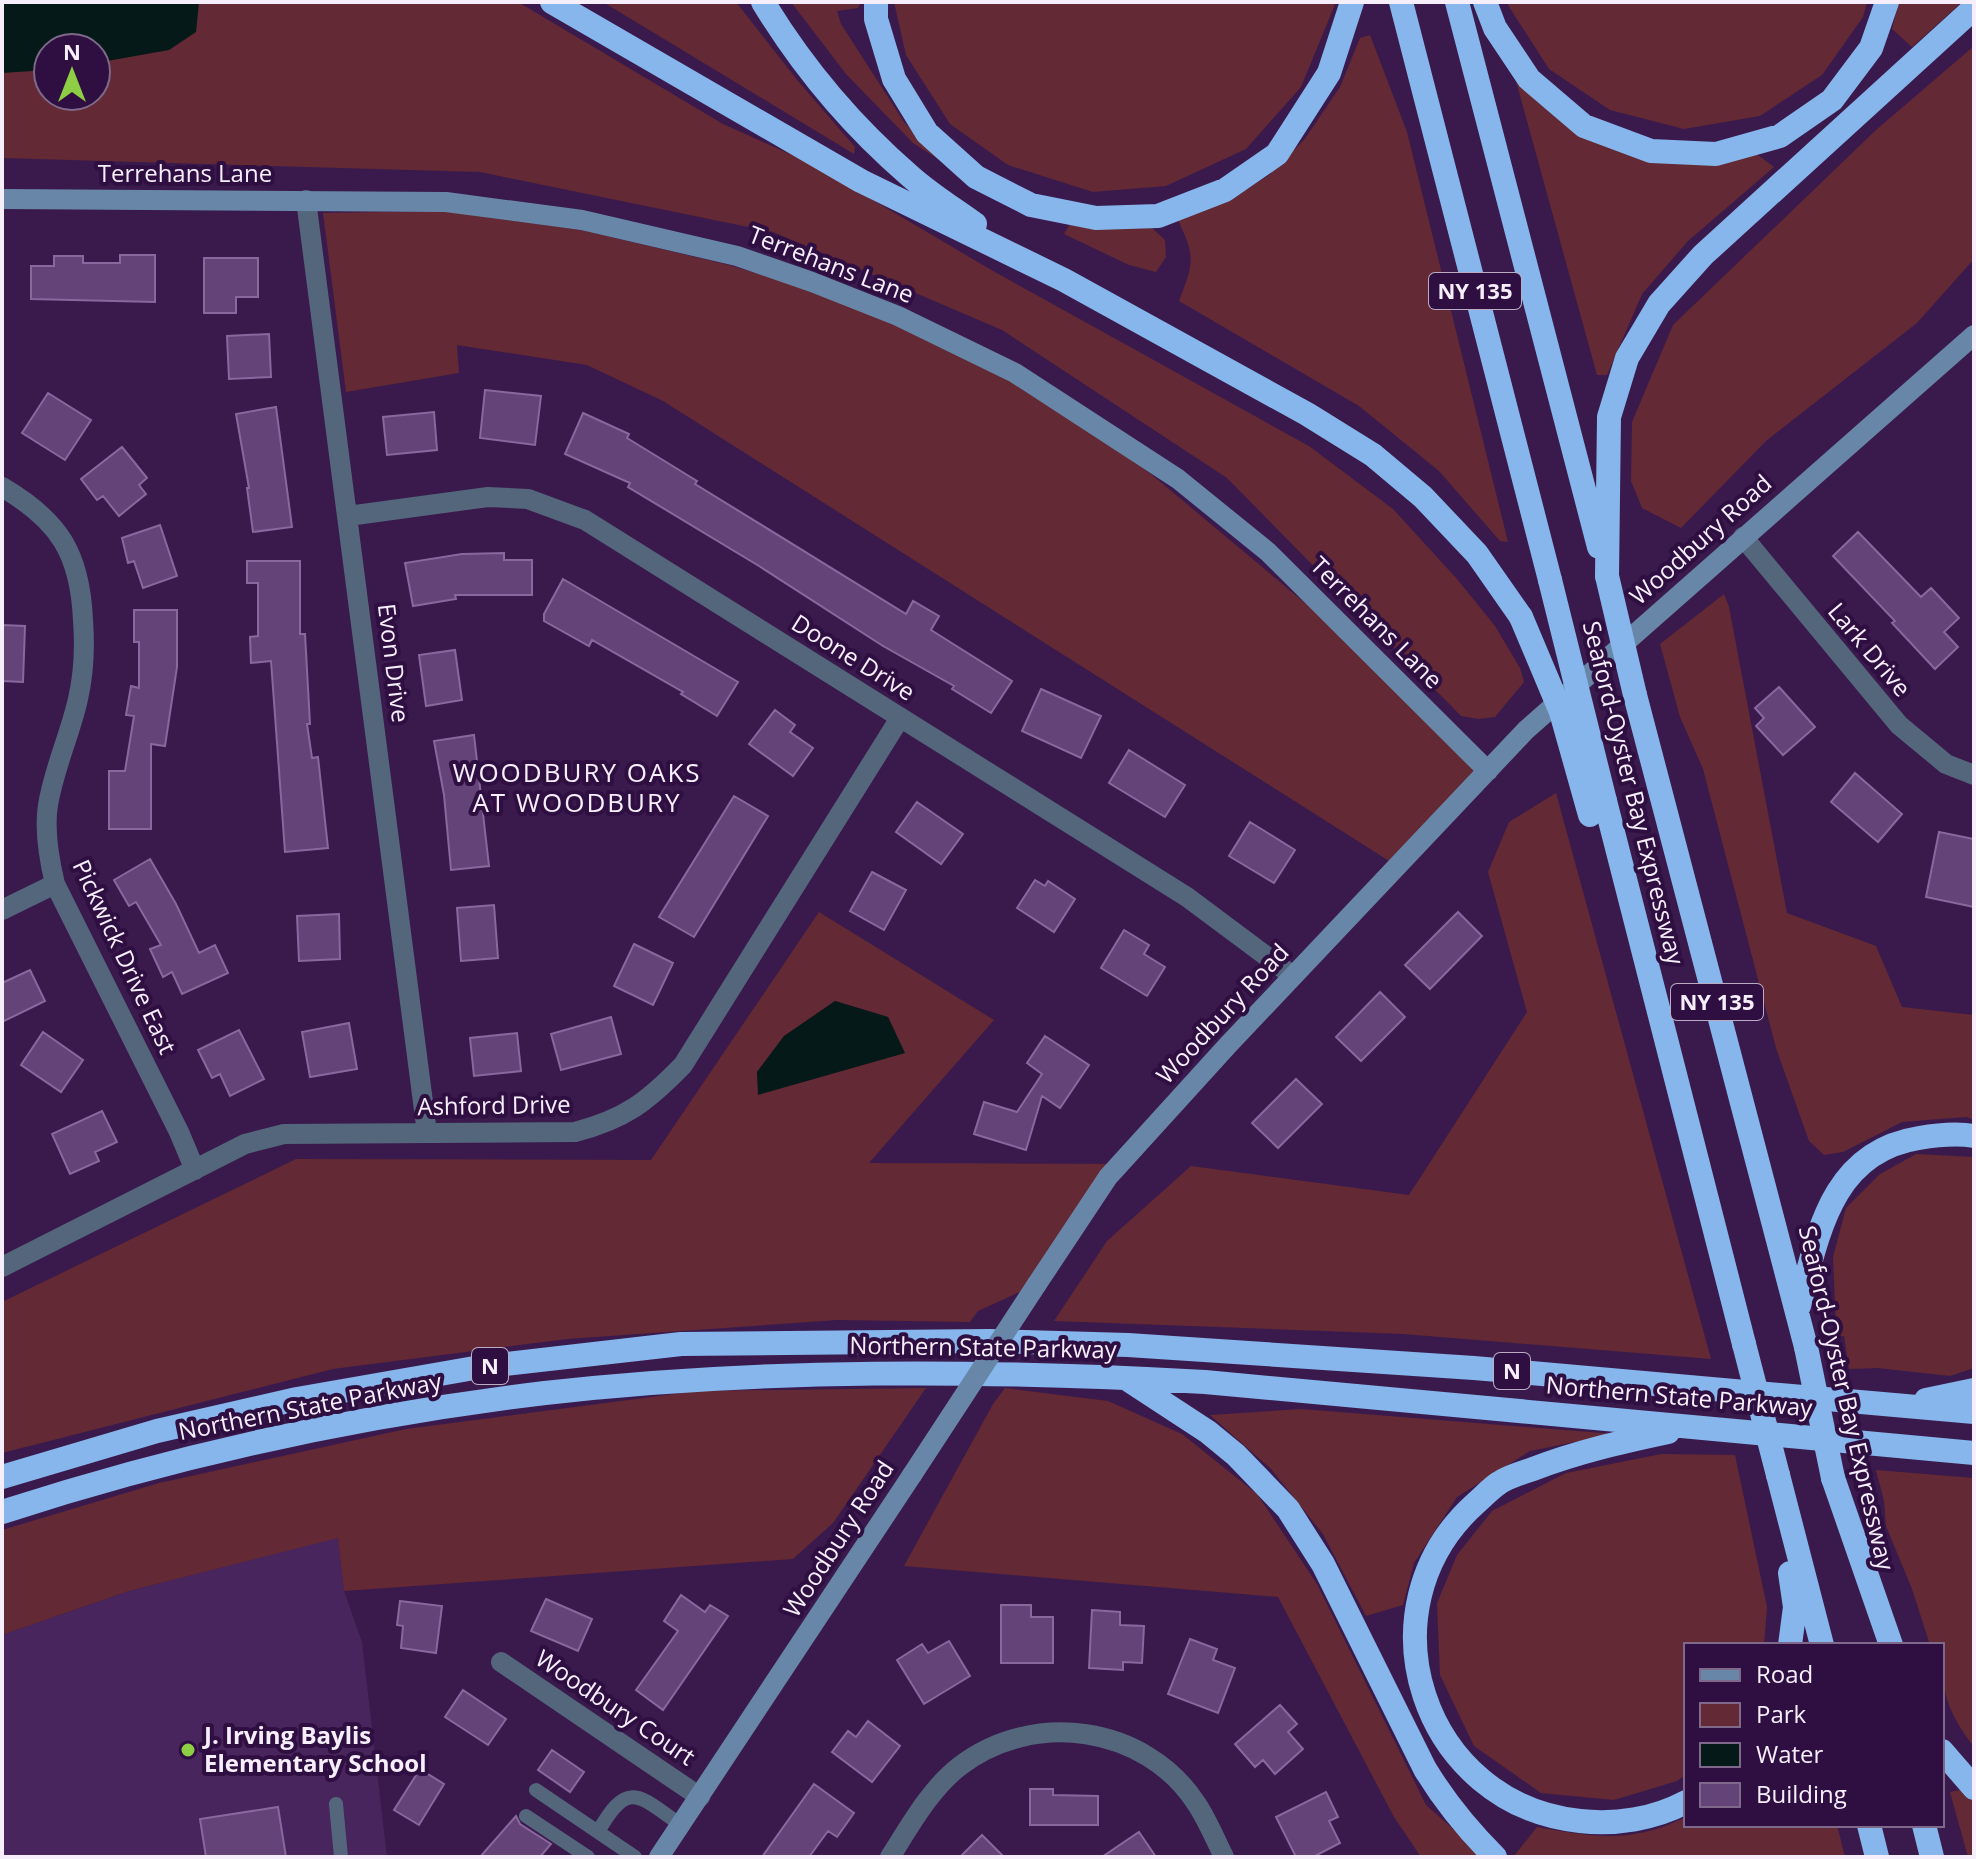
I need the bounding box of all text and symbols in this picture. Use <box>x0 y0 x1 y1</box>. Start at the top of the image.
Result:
north arrow <box>32 32 112 112</box>
text: N <box>63 36 81 66</box>
street label: Terrehans Lane <box>98 156 272 189</box>
street label: Terrehans Lane <box>744 217 919 310</box>
road number: NY 135 <box>1429 273 1521 309</box>
street label: Woodbury Road <box>1622 466 1778 612</box>
street label: Terrehans Lane <box>1304 549 1450 695</box>
street label: Lark Drive <box>1821 595 1919 703</box>
street label: Evon Drive <box>371 602 418 724</box>
street label: Doone Drive <box>786 606 922 708</box>
street label: Seaford-Oyster Bay Expressway <box>1576 618 1693 969</box>
district label: WOODBURY OAKS AT WOODBURY <box>452 754 702 820</box>
street label: Pickwick Drive East <box>66 854 185 1059</box>
street label: Woodbury Road <box>1148 936 1296 1090</box>
road number: NY 135 <box>1671 984 1763 1020</box>
street label: Ashford Drive <box>417 1087 571 1122</box>
street label: Seaford-Oyster Bay Expressway <box>1792 1222 1903 1574</box>
street label: Northern State Parkway <box>849 1328 1118 1365</box>
road number: N <box>472 1348 508 1384</box>
road number: N <box>1494 1353 1530 1389</box>
street label: Northern State Parkway <box>175 1364 445 1447</box>
street label: Northern State Parkway <box>1545 1367 1815 1424</box>
street label: Woodbury Road <box>775 1454 901 1623</box>
street label: Woodbury Court <box>530 1641 702 1772</box>
legend <box>1684 1643 1944 1827</box>
text: Road <box>1756 1657 1813 1690</box>
text: Park <box>1756 1697 1807 1730</box>
place label: J. Irving Baylis Elementary School <box>202 1718 427 1779</box>
text: Water <box>1756 1737 1824 1770</box>
marker: J. Irving Baylis Elementary School <box>179 1741 197 1759</box>
text: Building <box>1756 1777 1847 1810</box>

